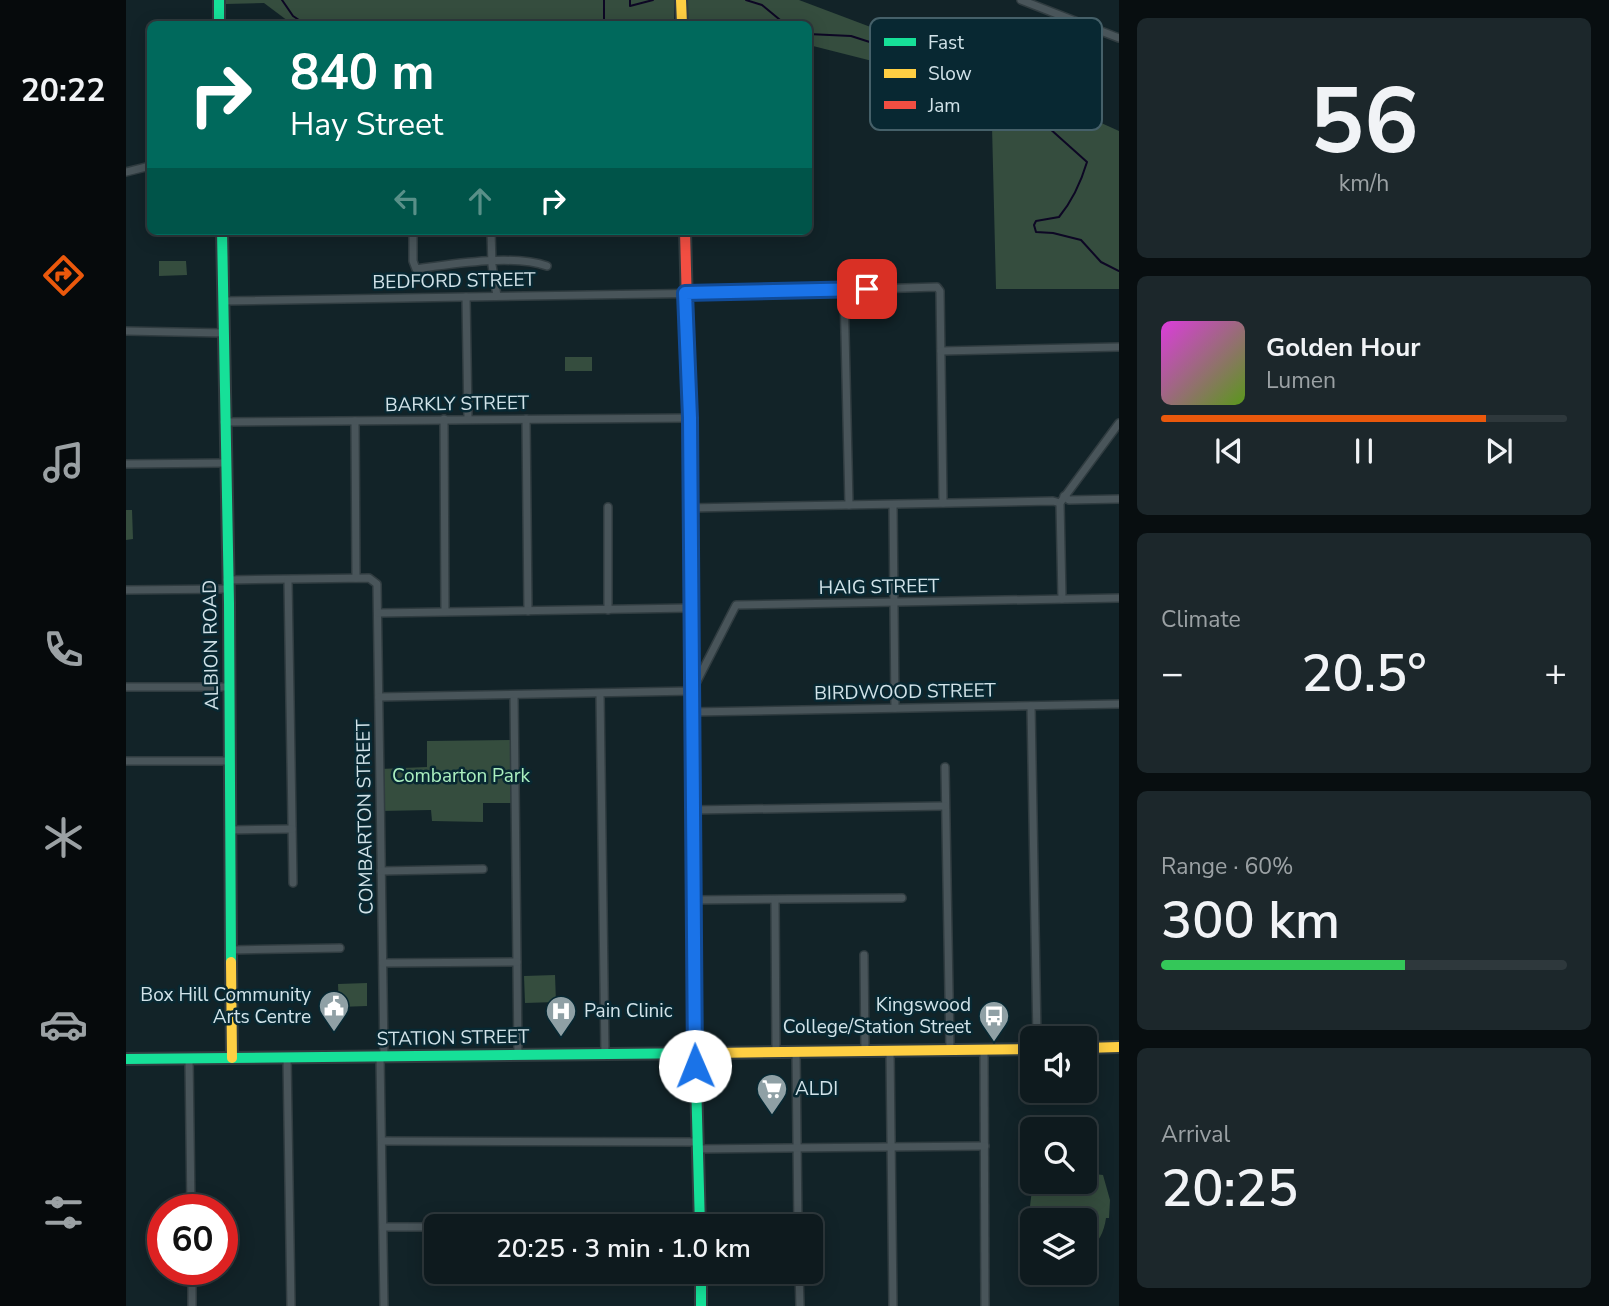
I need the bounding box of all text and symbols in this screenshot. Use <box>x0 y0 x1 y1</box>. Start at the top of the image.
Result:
legend <box>870 18 1102 130</box>
text: Fast <box>928 30 964 56</box>
text: 840 m <box>290 39 434 106</box>
icon: right <box>175 49 266 140</box>
text: 56 <box>1309 60 1419 184</box>
text: Slow <box>928 61 972 87</box>
text: 20:22 <box>21 69 105 112</box>
text: Jam <box>927 93 961 119</box>
text: Hay Street <box>290 103 443 146</box>
text: km/h <box>1339 168 1389 199</box>
icon: left <box>388 182 426 220</box>
icon: ahead <box>461 182 499 220</box>
icon: right <box>534 182 572 220</box>
icon: directions <box>39 251 88 300</box>
pin <box>837 259 897 319</box>
street label: BEDFORD STREET <box>372 267 536 295</box>
icon: arrive <box>848 270 886 308</box>
text: Golden Hour <box>1266 330 1421 365</box>
text: Lumen <box>1266 365 1336 396</box>
street label: BARKLY STREET <box>385 390 530 418</box>
icon: previous <box>1210 432 1248 470</box>
icon: pause <box>1345 432 1383 470</box>
icon: next <box>1480 432 1518 470</box>
icon: music <box>39 438 88 487</box>
street label: HAIG STREET <box>818 573 940 601</box>
street label: ALBION ROAD <box>197 580 225 710</box>
text: Climate <box>1161 604 1241 635</box>
icon: phone <box>39 625 88 674</box>
text: 20.5° <box>1301 638 1427 709</box>
text: − <box>1161 648 1184 699</box>
text: + <box>1544 648 1567 699</box>
street label: BIRDWOOD STREET <box>814 677 997 707</box>
street label: COMBARTON STREET <box>350 719 380 915</box>
park label: Combarton Park <box>392 763 531 789</box>
icon: climate <box>39 813 88 862</box>
text: Range · 60% <box>1161 851 1293 882</box>
text: 300 km <box>1161 885 1340 956</box>
place label: Box Hill Community Arts Centre <box>140 982 311 1030</box>
public building icon: Box Hill Community Arts Centre <box>317 989 351 1033</box>
place label: Kingswood College/Station Street <box>783 992 971 1040</box>
hospital icon: Pain Clinic <box>544 994 578 1038</box>
place label: Pain Clinic <box>584 998 673 1024</box>
bus stop icon: Kingswood College/Station Street <box>977 999 1011 1043</box>
icon: car <box>39 1000 88 1049</box>
street label: STATION STREET <box>377 1024 530 1052</box>
map controls <box>1020 1026 1097 1285</box>
button: sound <box>1020 1026 1097 1103</box>
position arrow <box>658 1029 732 1103</box>
supermarket icon: ALDI <box>755 1072 789 1116</box>
place label: ALDI <box>795 1076 838 1102</box>
button: search <box>1020 1117 1097 1194</box>
text: Arrival <box>1161 1119 1230 1150</box>
text: 20:25 <box>1161 1153 1298 1224</box>
icon: filters <box>39 1188 88 1237</box>
speed limit sign: 60 <box>147 1194 238 1285</box>
button: layers <box>1020 1208 1097 1285</box>
text: 20:25 · 3 min · 1.0 km <box>496 1231 751 1266</box>

